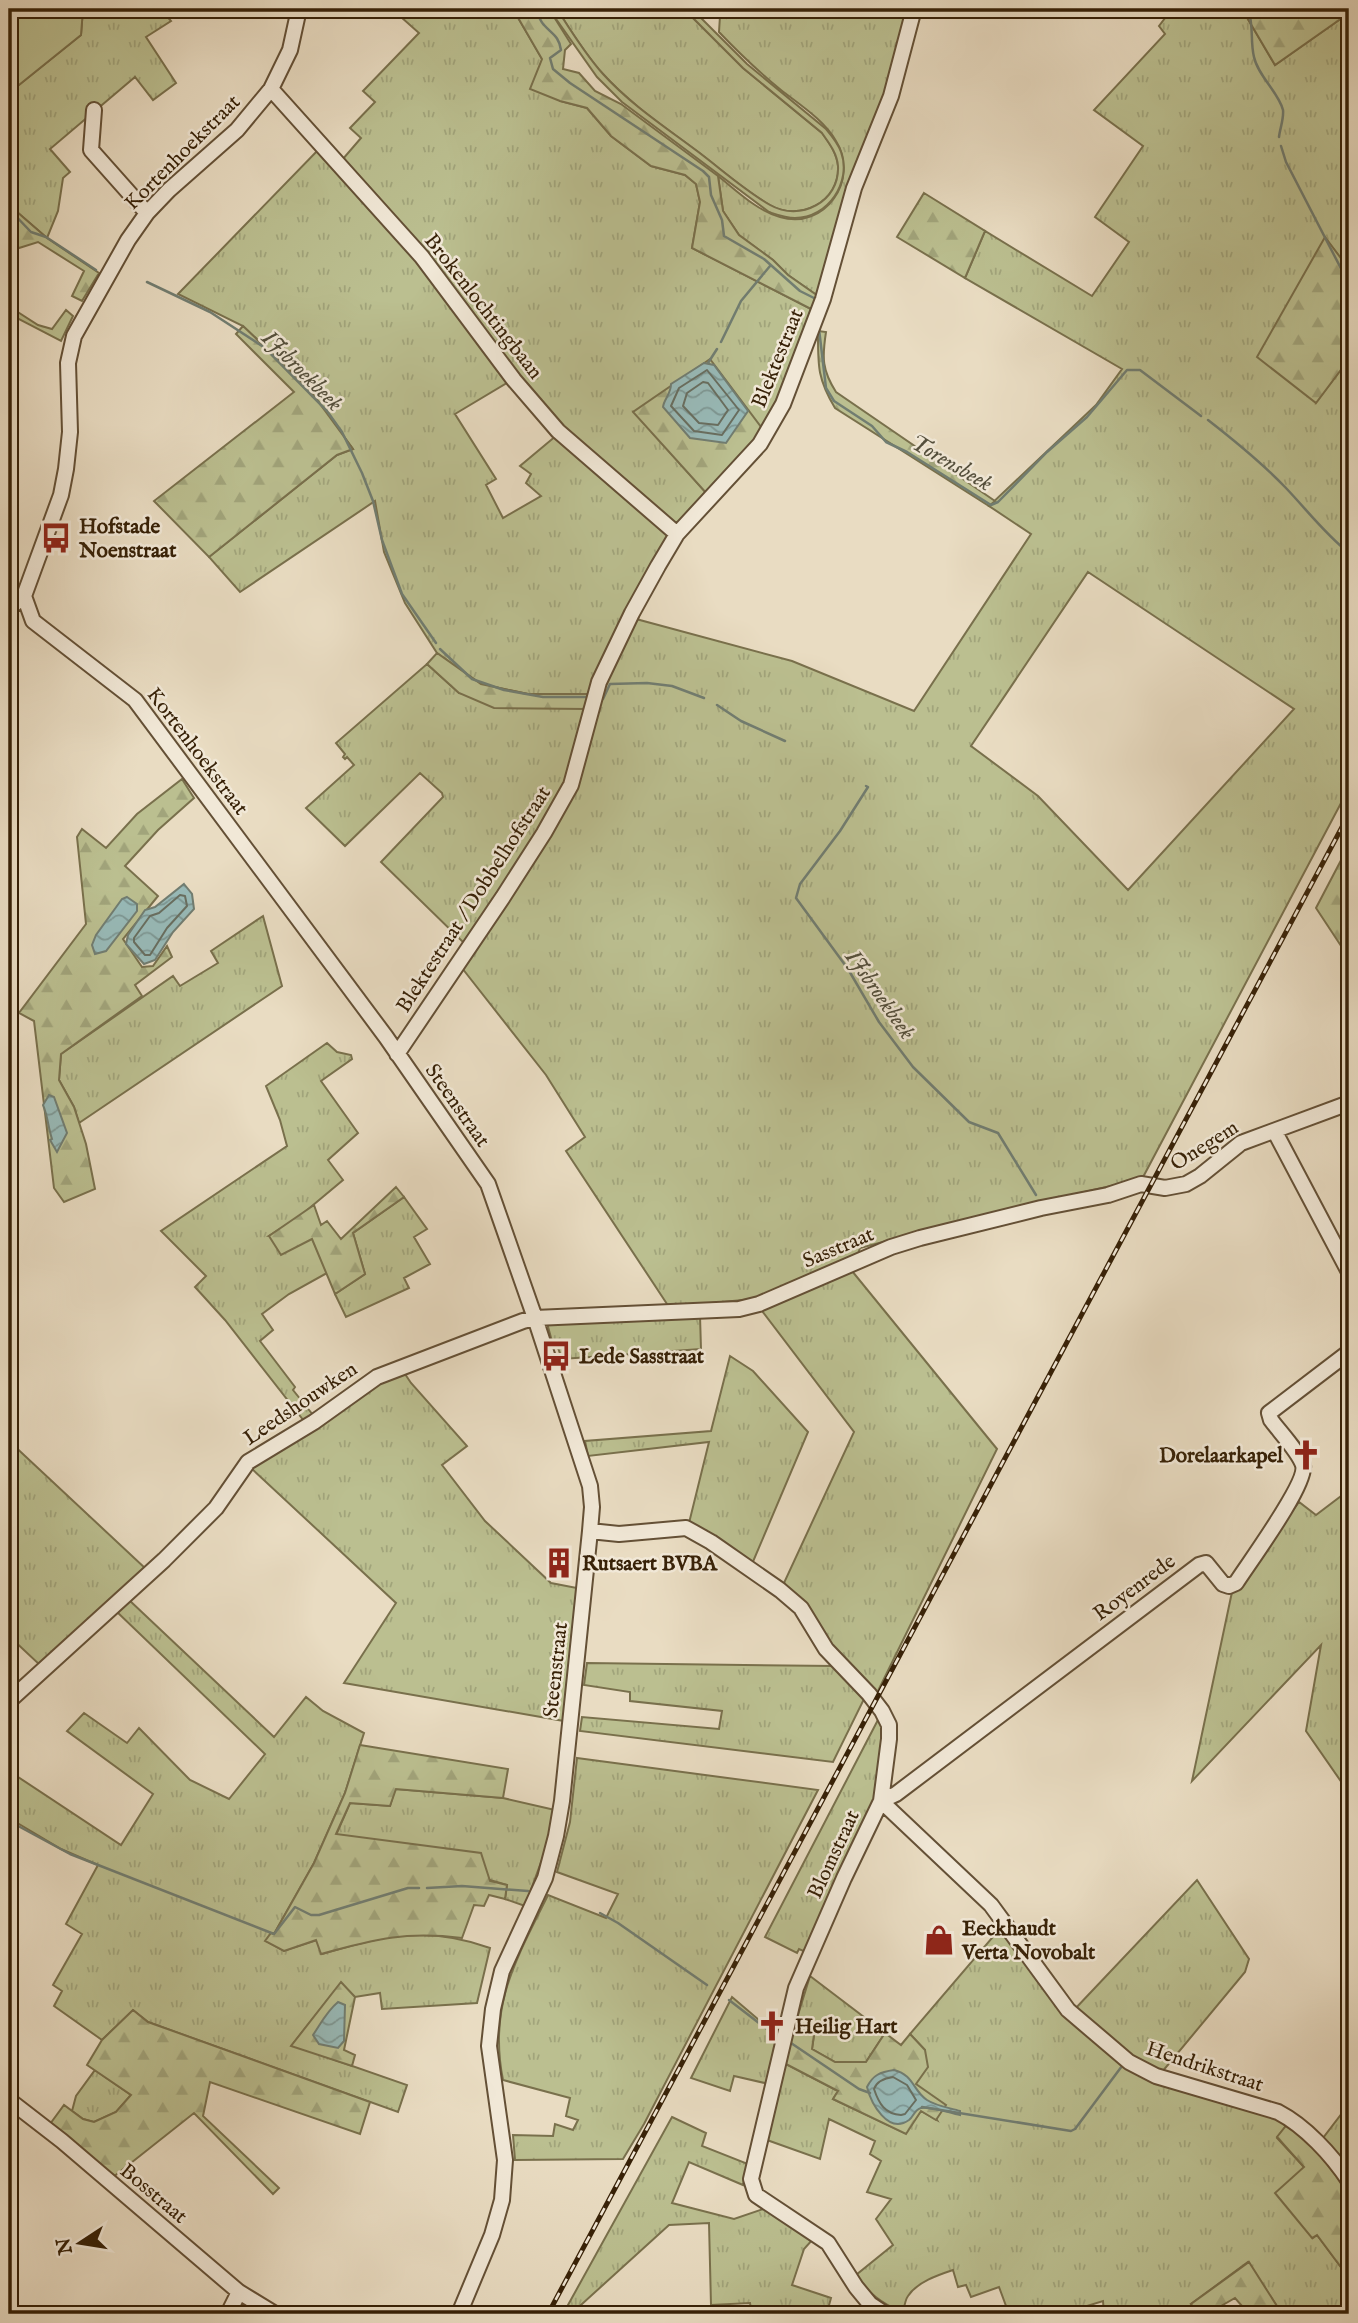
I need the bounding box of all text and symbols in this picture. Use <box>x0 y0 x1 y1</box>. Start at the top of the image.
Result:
street label: Kortenhoekstraat <box>119 89 247 217</box>
street label: Brokenlochtingbaan <box>417 229 548 385</box>
street label: Blektestraat <box>746 305 811 412</box>
water label: IJsbroekbeek <box>254 324 349 418</box>
water label: Torensbeek <box>905 428 998 498</box>
place label: Hofstade Noenstraat <box>78 514 177 565</box>
bus stop icon: Hofstade Noenstraat <box>39 521 73 555</box>
street label: Kortenhoekstraat <box>140 683 254 821</box>
street label: Blektestraat / Dobbelhofstraat <box>391 781 558 1018</box>
water label: IJsbroekbeek <box>838 943 921 1046</box>
street label: Steenstraat <box>418 1059 495 1153</box>
street label: Onegem <box>1166 1115 1244 1178</box>
street label: Sasstraat <box>799 1221 878 1275</box>
bus stop icon: Lede Sasstraat <box>539 1339 573 1373</box>
place label: Lede Sasstraat <box>579 1344 705 1371</box>
street label: Leedshouwken <box>239 1356 363 1452</box>
church icon: Dorelaarkapel <box>1289 1438 1323 1472</box>
place label: Dorelaarkapel <box>1159 1443 1284 1470</box>
building icon: Rutsaert BVBA <box>542 1546 576 1580</box>
street label: Royenrede <box>1088 1548 1182 1628</box>
place label: Rutsaert BVBA <box>582 1551 719 1578</box>
street label: Steenstraat <box>538 1621 575 1719</box>
street label: Blomstraat <box>802 1806 867 1903</box>
place label: Eeckhaudt Verta Novobalt <box>961 1916 1096 1967</box>
shop icon: Eeckhaudt Verta Novobalt <box>922 1923 956 1957</box>
church icon: Heilig Hart <box>755 2009 789 2043</box>
place label: Heilig Hart <box>795 2014 898 2041</box>
street label: Hendrikstraat <box>1142 2036 1267 2099</box>
street label: Bosstraat <box>114 2158 192 2230</box>
north arrow <box>46 2208 116 2278</box>
text: N <box>52 2235 79 2258</box>

